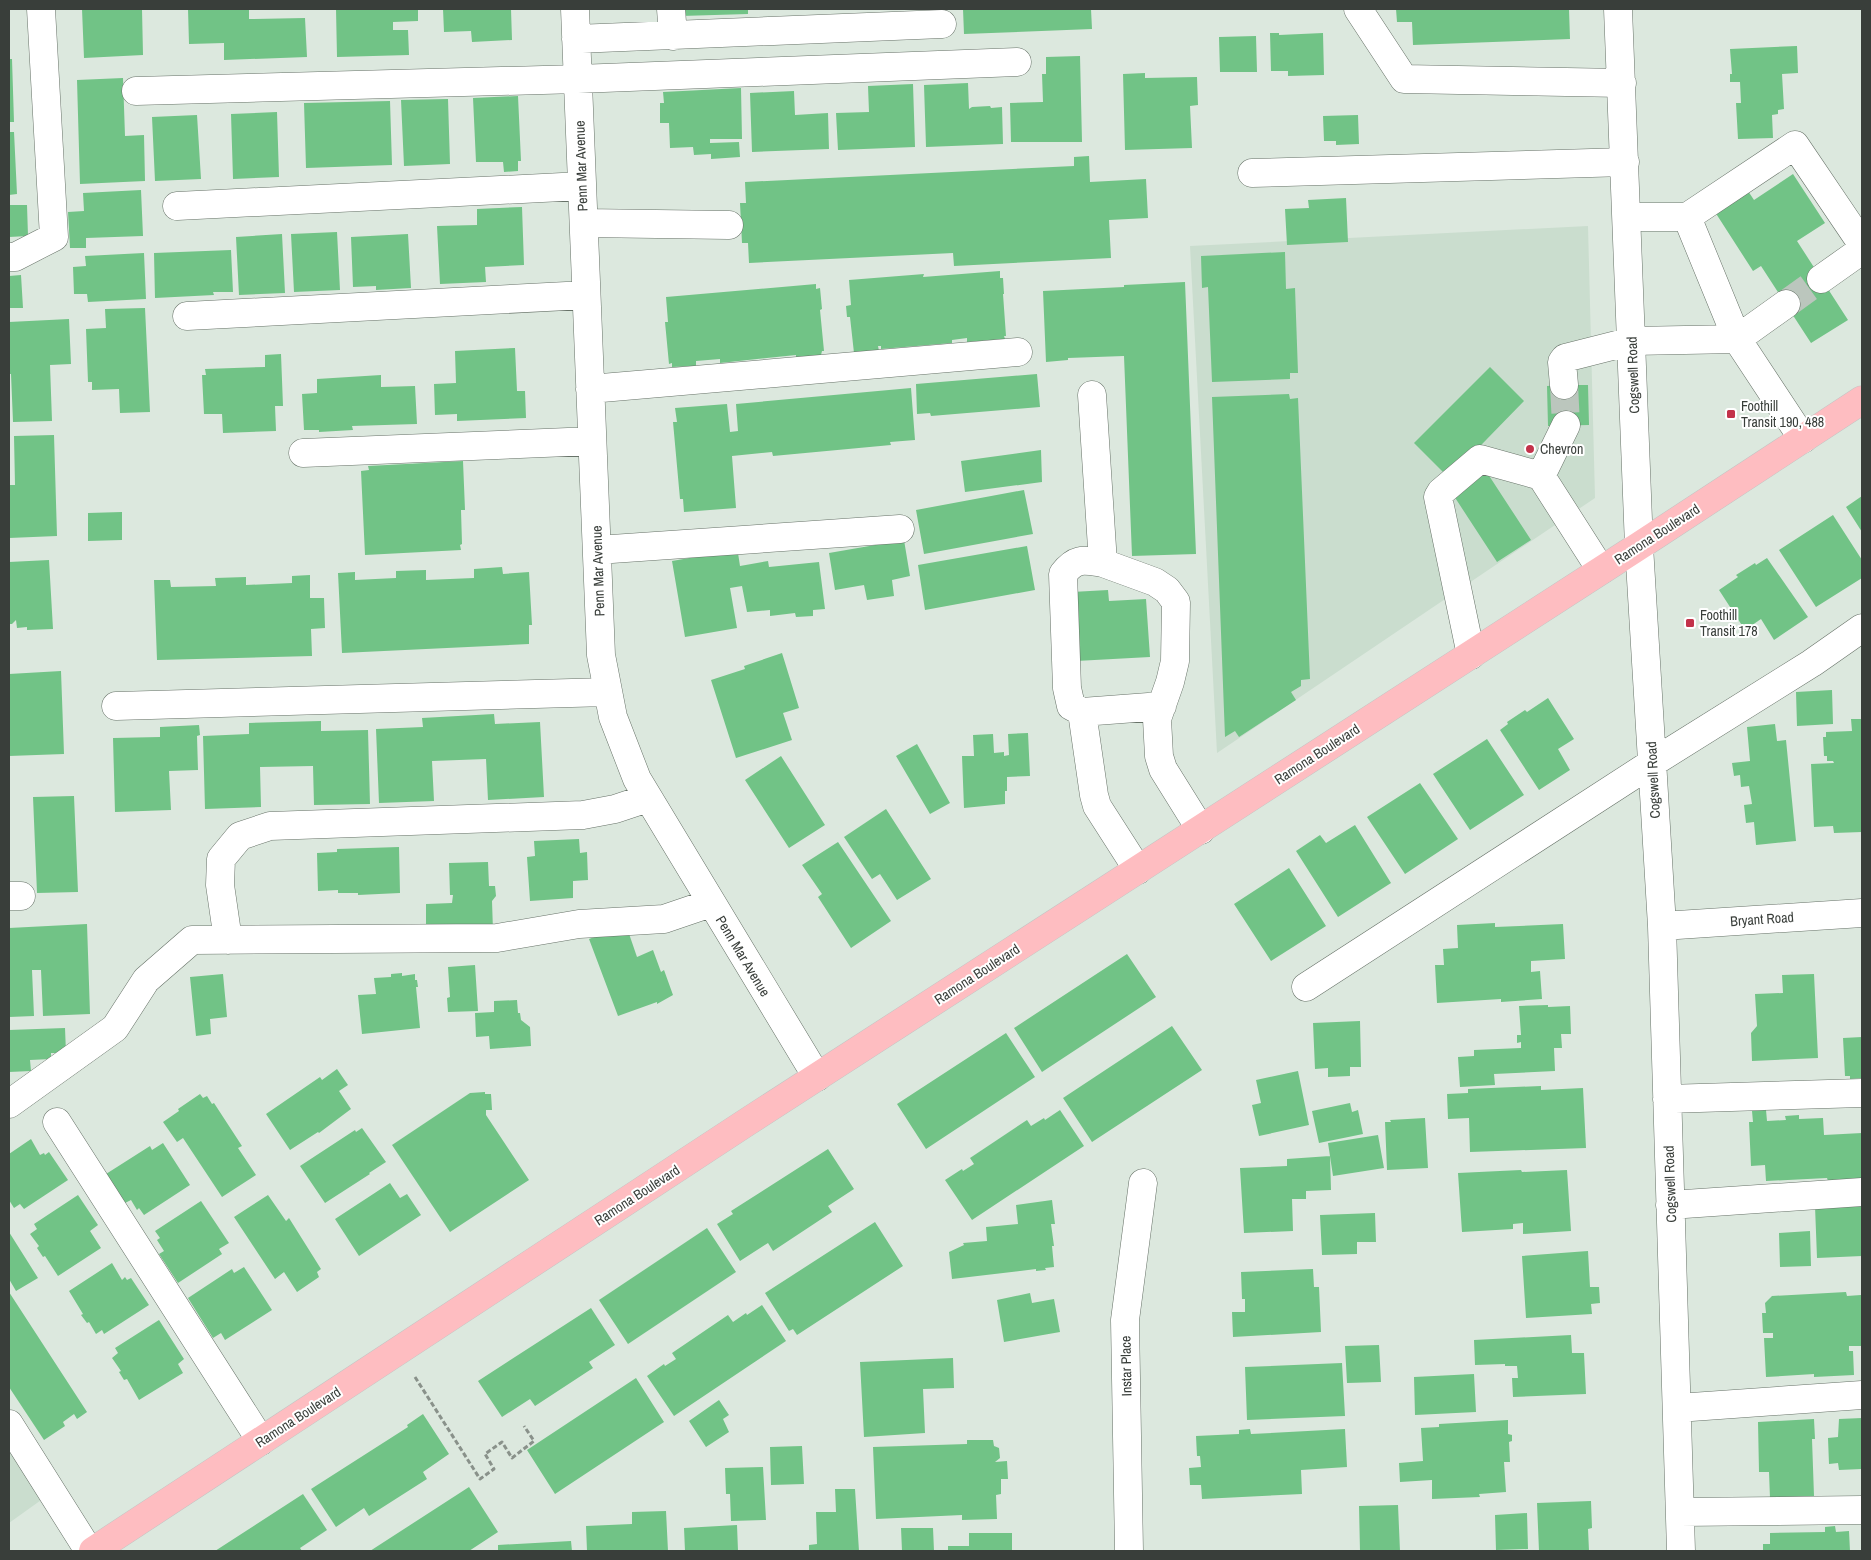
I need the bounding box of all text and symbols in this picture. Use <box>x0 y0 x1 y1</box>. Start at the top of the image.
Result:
street label: Penn Mar Avenue <box>570 120 592 212</box>
street label: Cogswell Road <box>1623 336 1643 414</box>
place label: Foothill Transit 190, 488 <box>1741 397 1824 431</box>
marker: Foothill Transit 190, 488 <box>1725 408 1737 420</box>
place label: Chevron <box>1540 440 1583 458</box>
marker: Chevron <box>1524 443 1536 455</box>
street label: Ramona Boulevard <box>1611 500 1703 568</box>
street label: Penn Mar Avenue <box>587 525 609 617</box>
place label: Foothill Transit 178 <box>1700 606 1758 640</box>
marker: Foothill Transit 178 <box>1684 617 1696 629</box>
street label: Ramona Boulevard <box>1271 720 1363 788</box>
street label: Cogswell Road <box>1642 741 1664 819</box>
street label: Bryant Road <box>1730 908 1794 930</box>
street label: Penn Mar Avenue <box>712 912 774 1000</box>
street label: Ramona Boulevard <box>931 940 1023 1008</box>
street label: Cogswell Road <box>1660 1145 1680 1223</box>
street label: Ramona Boulevard <box>591 1161 683 1229</box>
street label: Instar Place <box>1116 1336 1136 1396</box>
street label: Ramona Boulevard <box>252 1383 344 1451</box>

